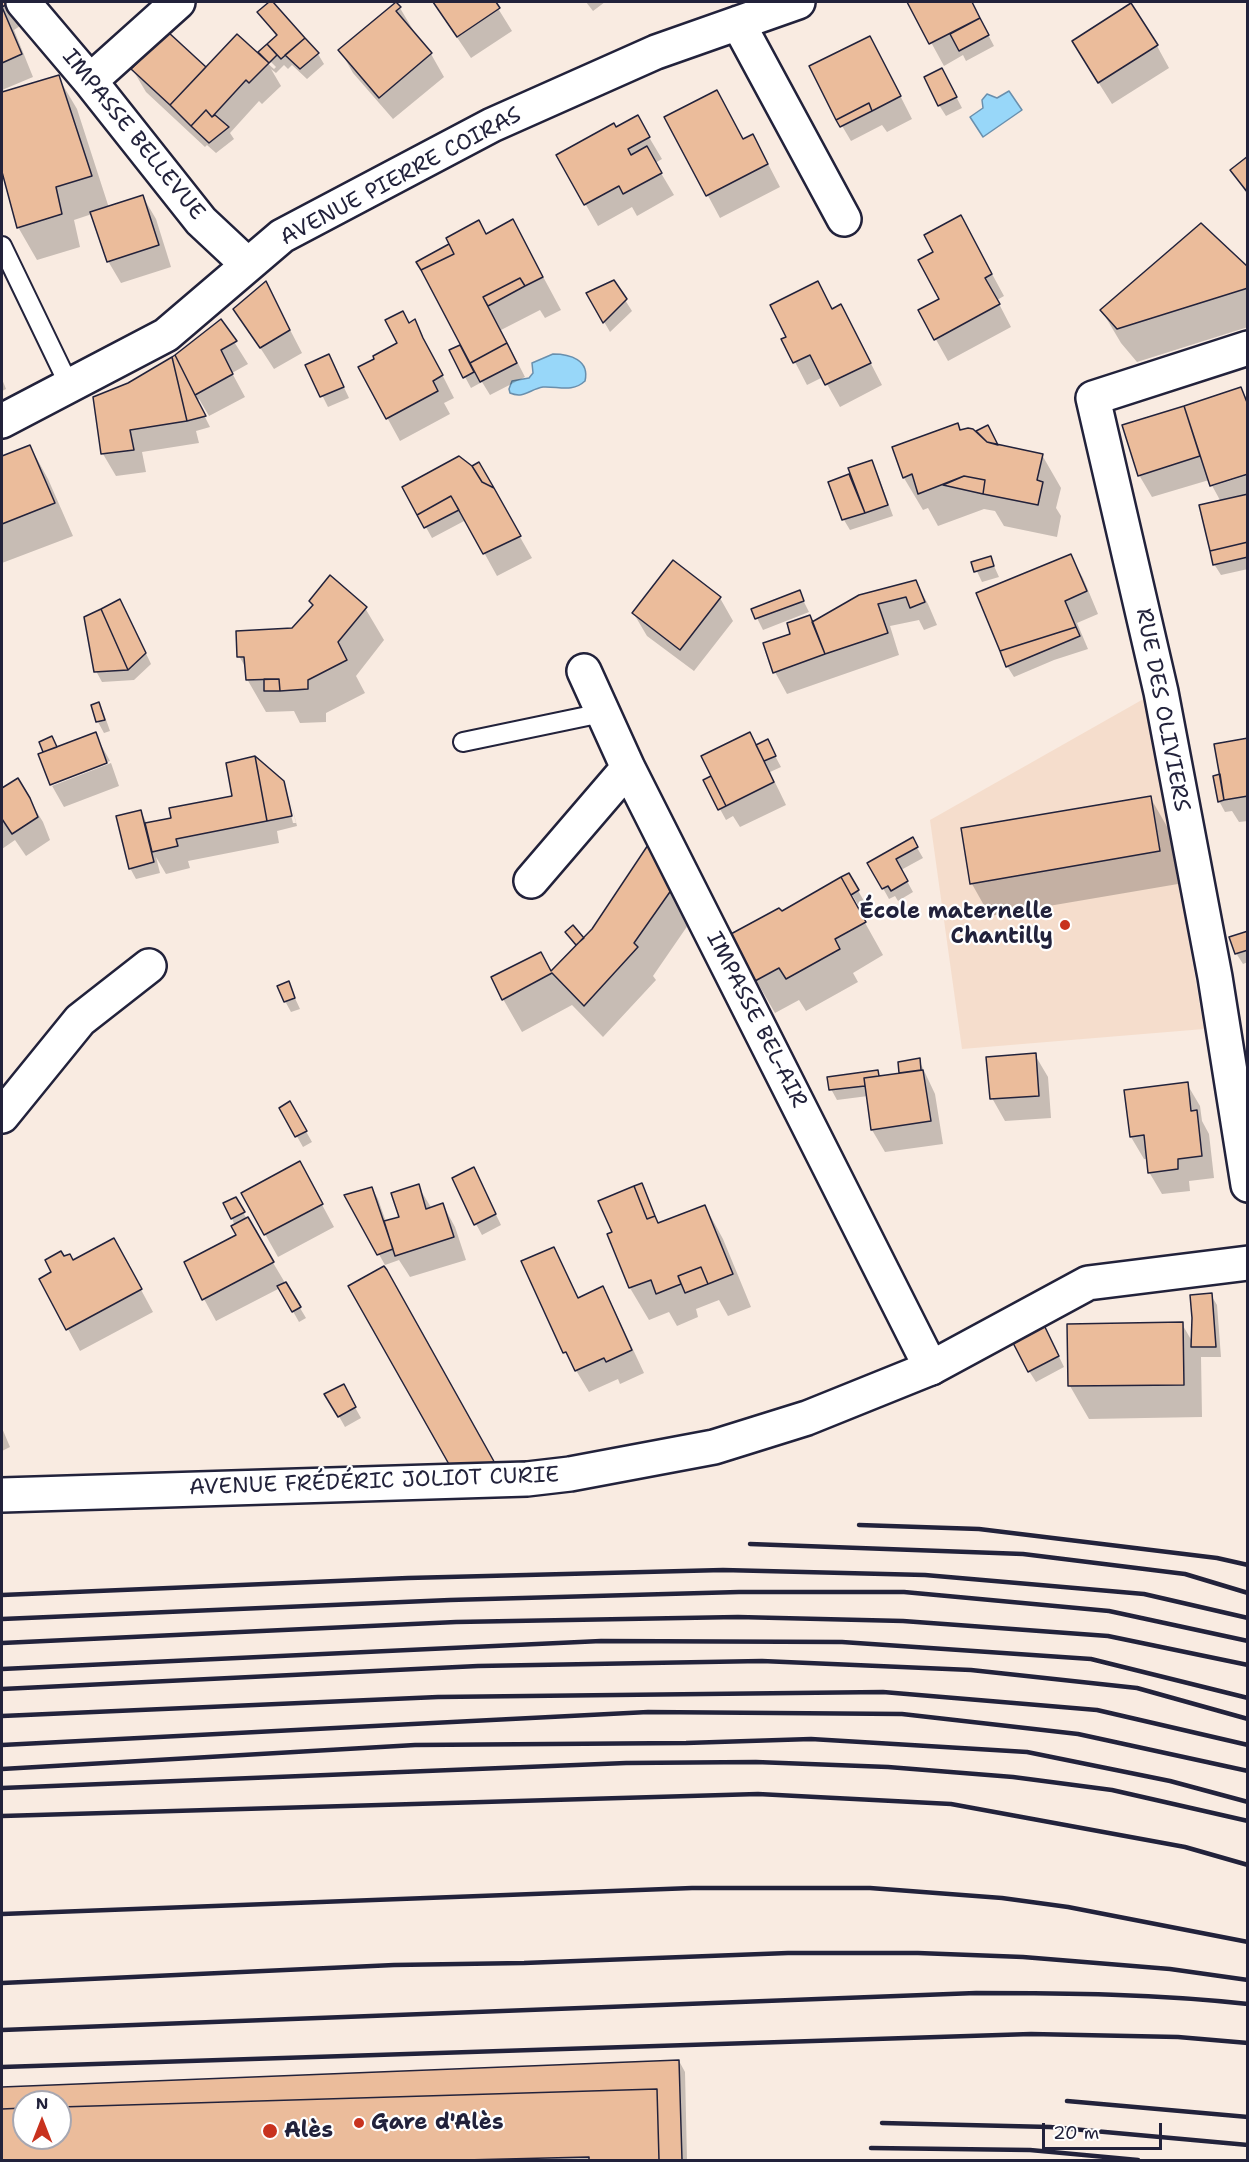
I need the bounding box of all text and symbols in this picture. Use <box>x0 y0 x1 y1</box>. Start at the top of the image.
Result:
street label: IMPASSE BELLEVUE <box>56 44 210 226</box>
street label: AVENUE PIERRE COIRAS <box>276 102 526 252</box>
street label: RUE DES OLIVIERS <box>1129 606 1195 814</box>
place label: École maternelle Chantilly <box>859 899 1053 950</box>
marker: École maternelle Chantilly <box>1058 918 1072 932</box>
street label: IMPASSE BEL-AIR <box>700 928 812 1112</box>
street label: AVENUE FRÉDÉRIC JOLIOT CURIE <box>189 1462 559 1502</box>
north arrow <box>12 2090 72 2150</box>
text: N <box>36 2093 48 2114</box>
place label: Gare d'Alès <box>371 2110 504 2136</box>
scale bar <box>1045 2111 1165 2149</box>
marker: Gare d'Alès <box>352 2116 366 2130</box>
place label: Alès <box>284 2118 333 2144</box>
text: 20 m <box>1053 2121 1099 2145</box>
marker: Alès <box>261 2122 279 2140</box>

